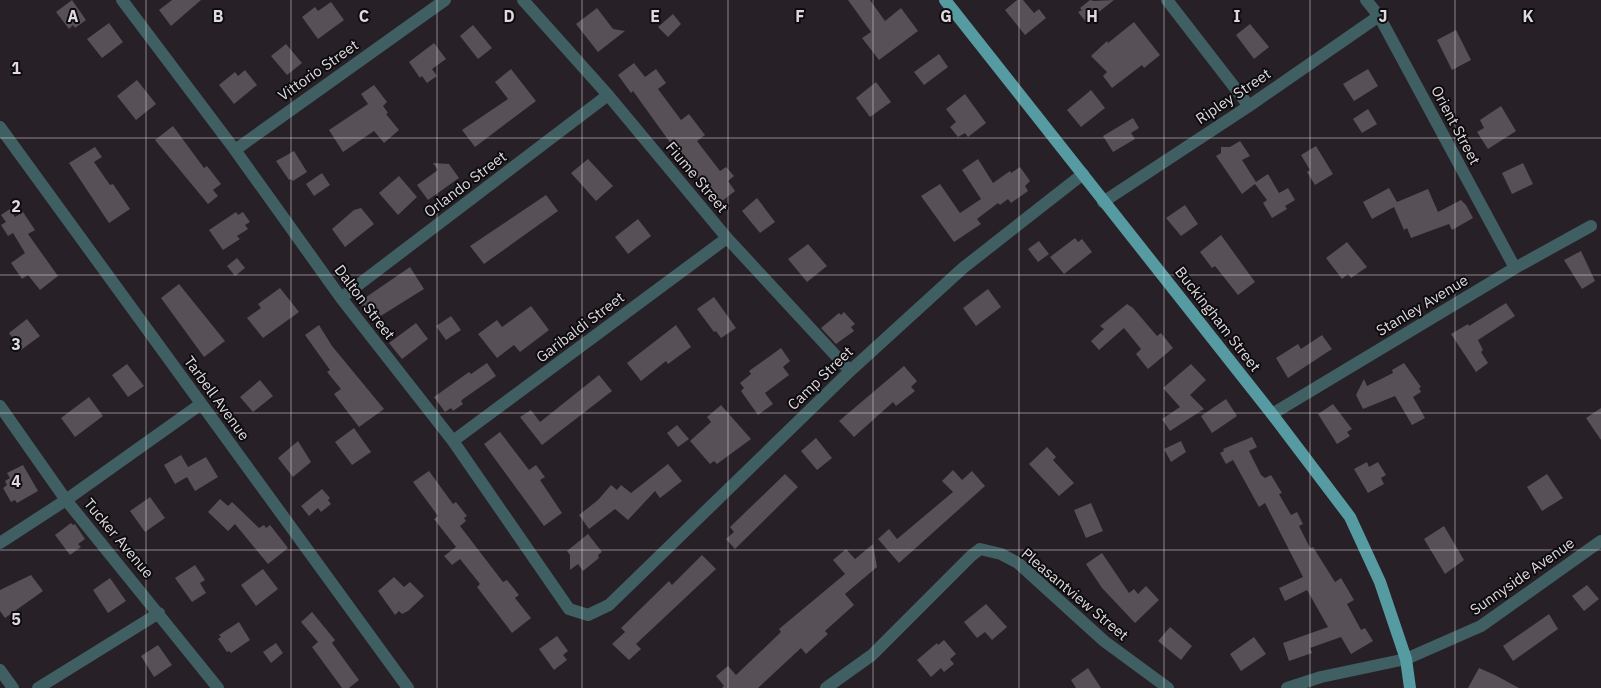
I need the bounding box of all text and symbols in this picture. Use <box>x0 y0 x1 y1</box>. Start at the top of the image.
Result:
text: A <box>68 6 79 26</box>
text: B <box>213 6 224 26</box>
text: C <box>359 6 369 26</box>
text: D <box>503 6 515 26</box>
text: E <box>650 6 660 26</box>
text: F <box>795 6 805 26</box>
text: G <box>940 6 952 26</box>
text: H <box>1086 6 1098 26</box>
text: I <box>1234 6 1241 26</box>
text: J <box>1379 6 1387 26</box>
text: K <box>1522 6 1534 26</box>
street label: Vittorio Street <box>274 35 362 105</box>
text: 1 <box>11 58 21 78</box>
street label: Ripley Street <box>1192 64 1274 128</box>
street label: Orient Street <box>1427 82 1485 168</box>
street label: Fiume Street <box>662 138 732 216</box>
street label: Orlando Street <box>420 147 510 221</box>
text: 2 <box>11 196 21 216</box>
street label: Dalton Street <box>331 261 399 343</box>
street label: Buckingham Street <box>1171 263 1265 375</box>
street label: Stanley Avenue <box>1373 270 1471 340</box>
street label: Garibaldi Street <box>532 288 628 366</box>
text: 3 <box>11 334 21 354</box>
street label: Camp Street <box>783 342 857 414</box>
street label: Tarbell Avenue <box>180 352 254 444</box>
text: 4 <box>11 471 21 491</box>
street label: Tucker Avenue <box>80 494 158 582</box>
street label: Sunnyside Avenue <box>1466 533 1578 619</box>
street label: Pleasantview Street <box>1018 544 1132 644</box>
text: 5 <box>11 609 21 629</box>

